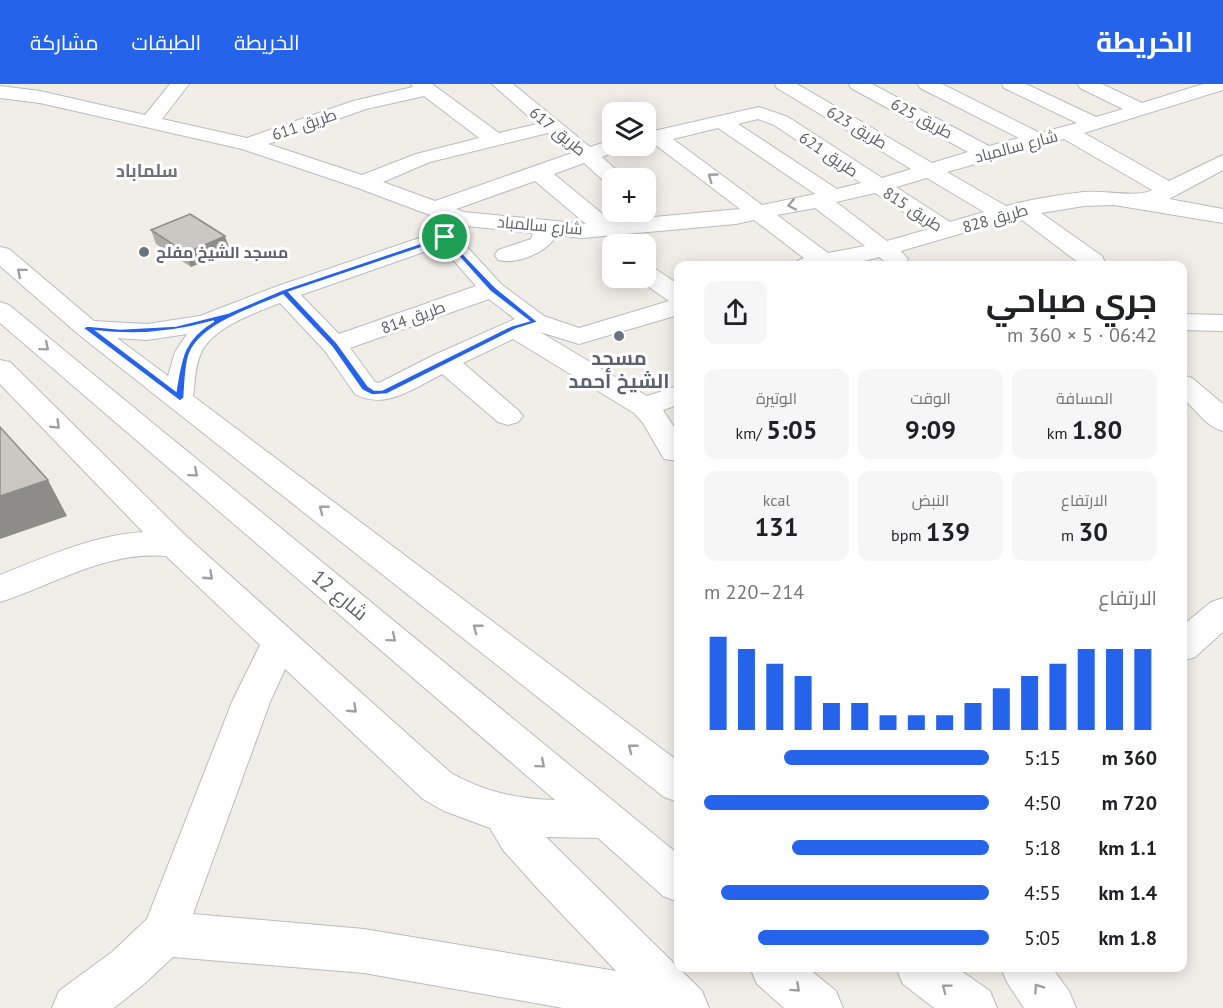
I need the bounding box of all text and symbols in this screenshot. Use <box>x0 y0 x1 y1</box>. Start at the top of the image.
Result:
text: الخريطة <box>1096 23 1193 60</box>
text: مشاركة <box>30 29 99 56</box>
text: الطبقات <box>132 29 201 56</box>
text: الخريطة <box>234 29 300 56</box>
street label: طريق 625 <box>887 93 956 143</box>
street label: طريق 623 <box>823 101 891 154</box>
street label: طريق 617 <box>525 102 590 161</box>
map controls <box>602 102 656 288</box>
button: layers <box>602 102 656 156</box>
street label: طريق 611 <box>269 104 339 145</box>
street label: شارع سالمباد <box>972 125 1060 169</box>
street label: طريق 621 <box>795 127 862 182</box>
district label: سلماباد <box>116 159 178 182</box>
button: + <box>602 168 656 222</box>
one-way arrow <box>707 173 718 184</box>
street label: طريق 815 <box>879 182 947 236</box>
one-way arrow <box>787 198 797 211</box>
street label: طريق 828 <box>960 199 1030 238</box>
pin <box>419 211 470 262</box>
street label: شارع سالمباد <box>496 211 583 241</box>
icon: arrive <box>428 220 461 253</box>
button: − <box>602 234 656 288</box>
place label: مسجد الشيخ مفلح <box>156 242 288 263</box>
marker: مسجد الشيخ مفلح <box>137 245 151 259</box>
one-way arrow <box>17 268 28 279</box>
text: جري صباحي <box>986 278 1157 321</box>
button: share <box>704 281 767 344</box>
street label: طريق 814 <box>378 296 448 339</box>
text: 06:42 · 5 × 360 m <box>1007 322 1157 348</box>
marker: مسجد الشيخ أحمد <box>612 329 626 343</box>
one-way arrow <box>38 340 49 351</box>
place label: مسجد الشيخ أحمد <box>569 345 669 395</box>
text: الوتيرة <box>756 388 797 408</box>
text: الوقت <box>910 388 951 408</box>
text: المسافة <box>1056 388 1113 408</box>
text: 5:05 <box>766 413 817 446</box>
text: 9:09 <box>905 413 956 446</box>
text: 1.80 <box>1072 413 1122 446</box>
one-way arrow <box>49 418 59 429</box>
text: /km <box>736 423 766 443</box>
text: km <box>1047 423 1072 443</box>
one-way arrow <box>187 465 198 476</box>
text: kcal <box>763 490 790 510</box>
text: النبض <box>912 490 949 510</box>
text: الارتفاع <box>1061 490 1108 510</box>
one-way arrow <box>319 506 330 517</box>
text: 131 <box>754 510 799 543</box>
text: 139 <box>926 515 970 548</box>
text: 30 <box>1078 515 1108 548</box>
text: bpm <box>891 525 926 545</box>
text: m <box>1061 525 1078 545</box>
street label: شارع 12 <box>306 564 374 627</box>
one-way arrow <box>202 569 213 580</box>
text: 214–220 m <box>704 579 804 605</box>
text: الارتفاع <box>1098 585 1157 611</box>
one-way arrow <box>473 625 484 636</box>
one-way arrow <box>385 631 396 642</box>
one-way arrow <box>346 701 357 712</box>
one-way arrow <box>627 744 638 755</box>
text: 5:15 <box>1024 745 1061 771</box>
text: 360 m <box>1102 745 1157 771</box>
one-way arrow <box>534 756 545 767</box>
text: 4:50 <box>1024 790 1061 816</box>
text: 720 m <box>1102 790 1157 816</box>
text: 5:18 <box>1024 835 1061 861</box>
text: 1.1 km <box>1098 835 1157 861</box>
text: 4:55 <box>1024 880 1061 906</box>
text: 1.4 km <box>1098 880 1157 906</box>
text: 5:05 <box>1024 925 1061 951</box>
text: 1.8 km <box>1098 925 1157 951</box>
one-way arrow <box>789 981 800 992</box>
one-way arrow <box>1034 983 1045 994</box>
one-way arrow <box>942 984 953 995</box>

